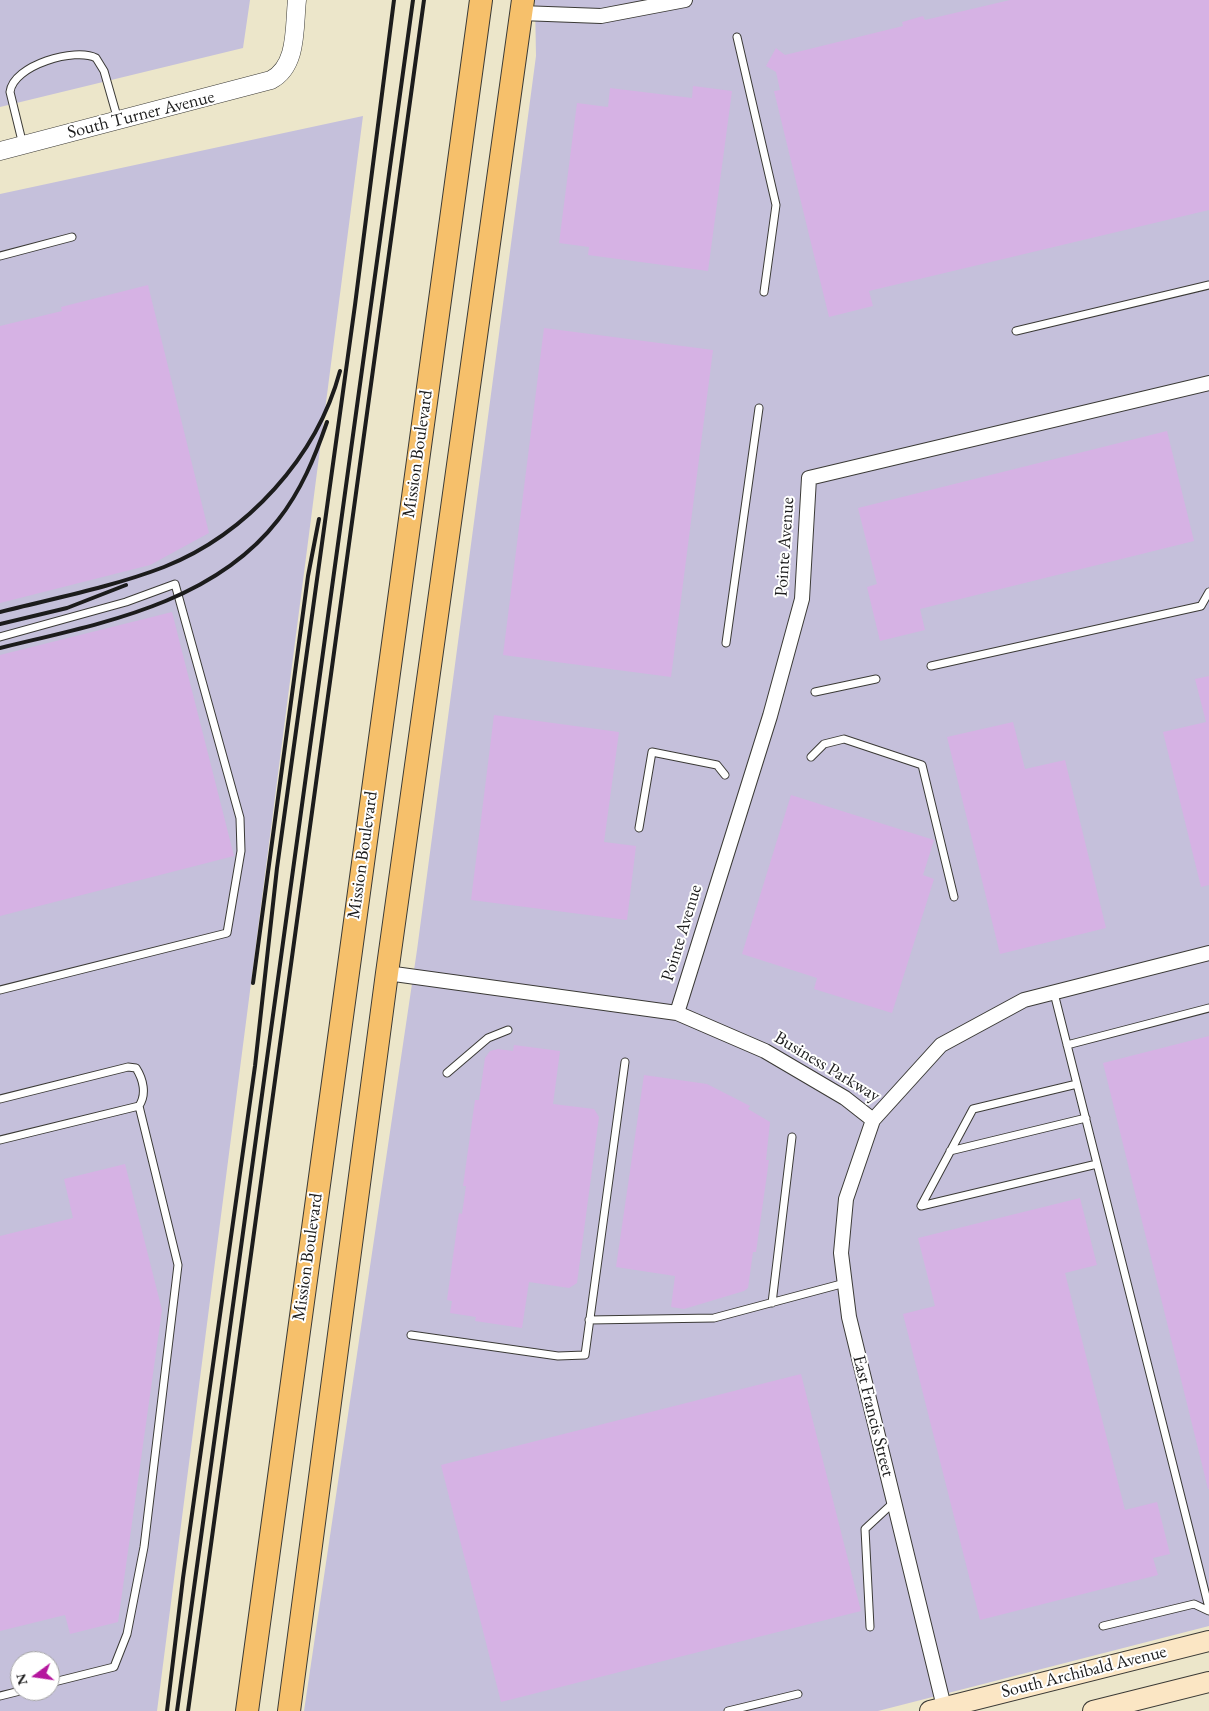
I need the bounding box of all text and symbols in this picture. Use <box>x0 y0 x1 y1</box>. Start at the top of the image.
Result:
street label: South Turner Avenue <box>65 86 217 144</box>
street label: Mission Boulevard <box>398 389 438 519</box>
street label: Pointe Avenue <box>771 496 799 598</box>
street label: Mission Boulevard <box>343 790 383 920</box>
street label: Pointe Avenue <box>657 882 707 984</box>
street label: Business Parkway <box>770 1027 884 1107</box>
street label: Mission Boulevard <box>288 1192 328 1322</box>
street label: East Francis Street <box>847 1353 899 1479</box>
street label: South Archibald Avenue <box>999 1641 1169 1703</box>
north arrow <box>10 1651 60 1701</box>
text: N <box>11 1672 32 1687</box>

